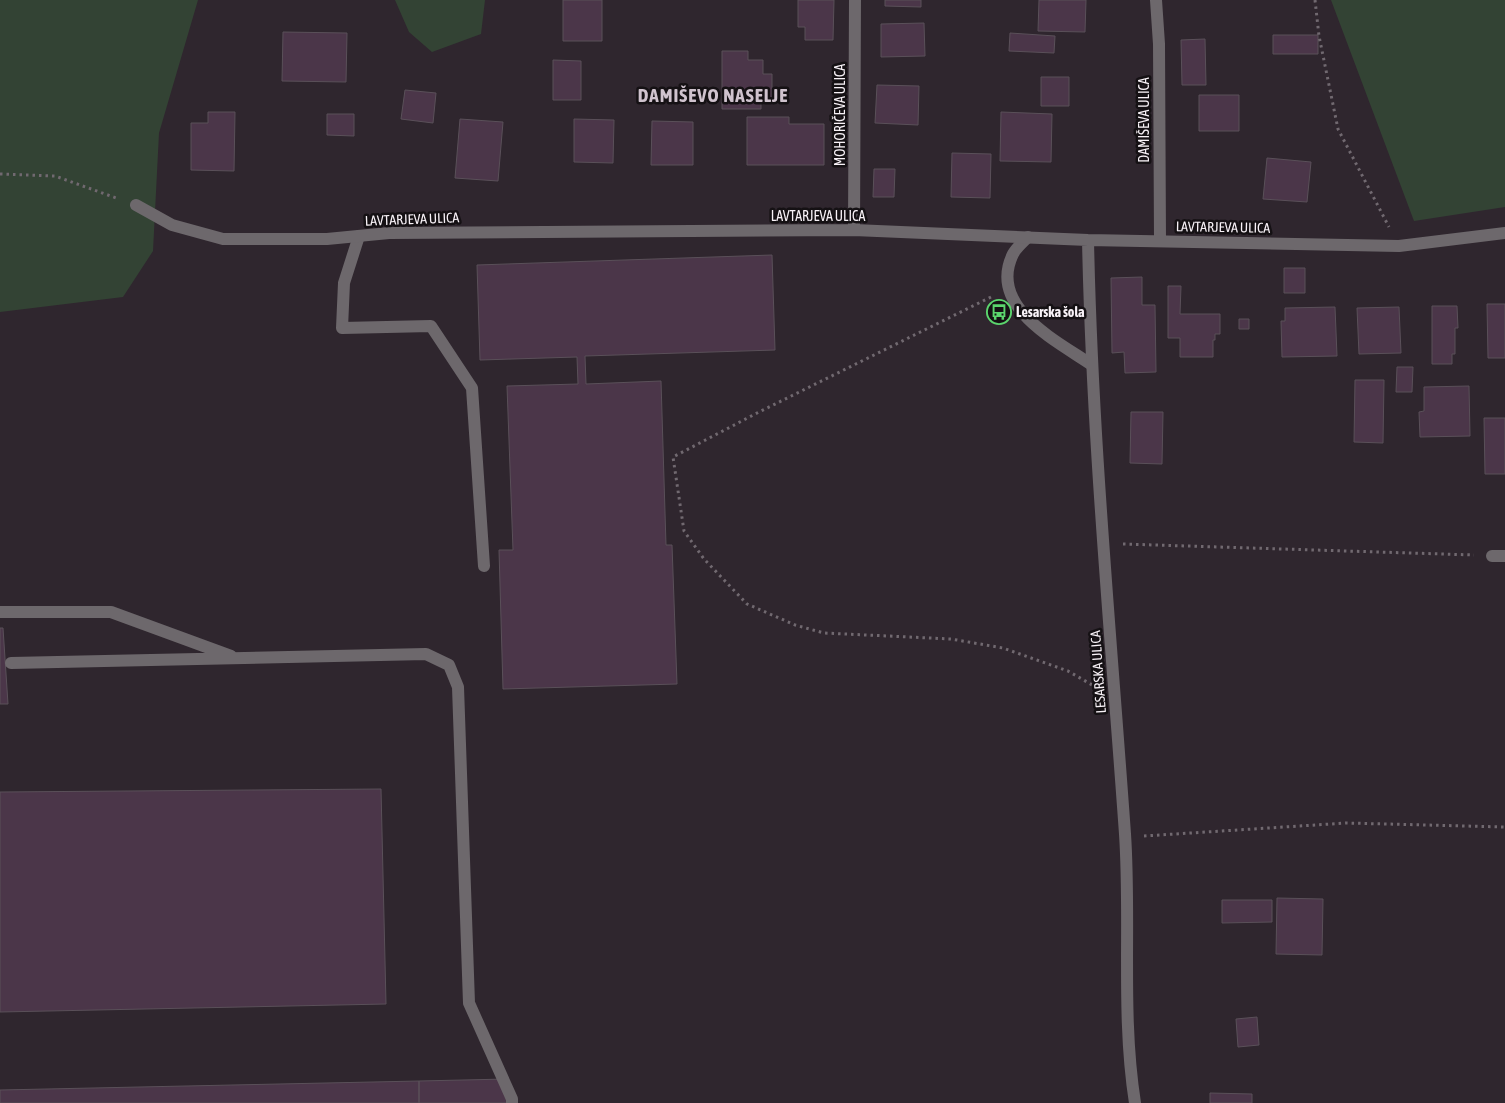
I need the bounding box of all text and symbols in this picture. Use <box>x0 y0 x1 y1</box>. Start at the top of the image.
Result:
street label: MOHORIČEVA ULICA <box>831 64 848 166</box>
street label: DAMIŠEVA ULICA <box>1136 77 1152 163</box>
district label: DAMIŠEVO NASELJE <box>638 84 788 106</box>
street label: LAVTARJEVA ULICA <box>771 208 865 224</box>
street label: LAVTARJEVA ULICA <box>364 209 460 229</box>
street label: LAVTARJEVA ULICA <box>1176 218 1271 236</box>
bus stop icon: Lesarska šola <box>986 299 1012 325</box>
place label: Lesarska šola <box>1016 304 1085 320</box>
street label: LESARSKA ULICA <box>1087 630 1109 714</box>

